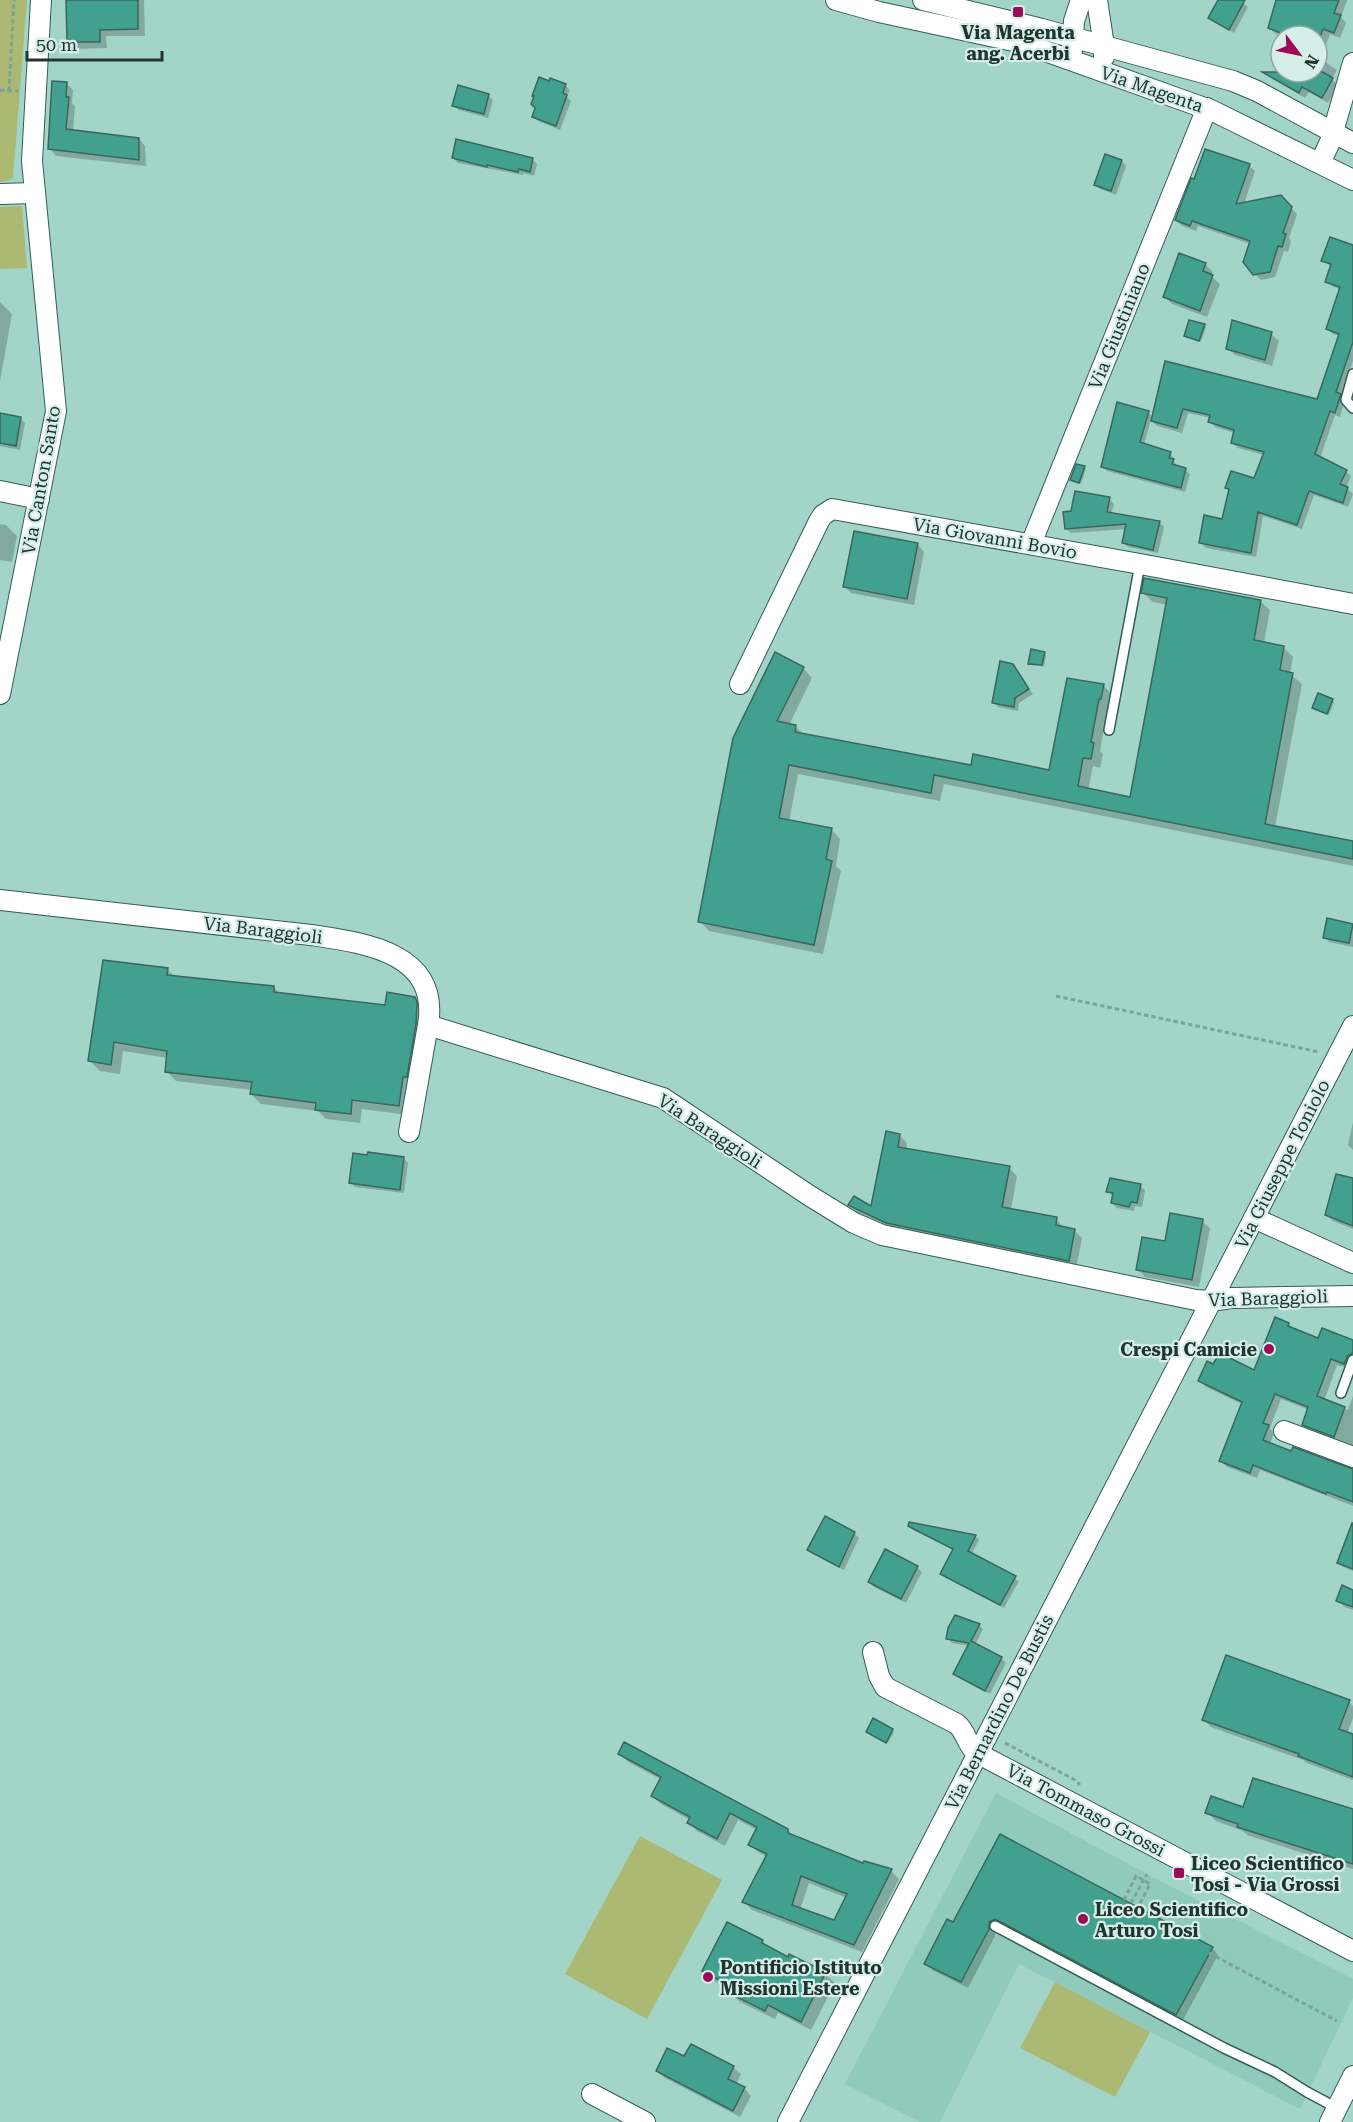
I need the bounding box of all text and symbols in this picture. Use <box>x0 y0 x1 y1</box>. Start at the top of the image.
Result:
marker: Via Magenta ang. Acerbi <box>1011 5 1025 19</box>
place label: Via Magenta ang. Acerbi <box>961 22 1075 64</box>
scale bar <box>27 24 162 62</box>
north arrow <box>1269 24 1329 84</box>
text: 50 m <box>36 34 77 55</box>
text: N <box>1300 51 1323 72</box>
street label: Via Magenta <box>1098 62 1206 116</box>
street label: Via Giustiniano <box>1084 260 1154 392</box>
street label: Via Canton Santo <box>18 404 64 556</box>
street label: Via Giovanni Bovio <box>911 513 1079 563</box>
street label: Via Baraggioli <box>202 912 324 948</box>
street label: Via Giuseppe Toniolo <box>1230 1076 1334 1252</box>
street label: Via Baraggioli <box>654 1090 766 1173</box>
street label: Via Baraggioli <box>1208 1285 1329 1311</box>
place label: Crespi Camicie <box>1120 1339 1257 1360</box>
marker: Crespi Camicie <box>1262 1342 1276 1356</box>
street label: Via Bernardino De Bustis <box>941 1611 1057 1813</box>
street label: Via Tommaso Grossi <box>1003 1759 1169 1861</box>
place label: Liceo Scientifico Tosi - Via Grossi <box>1191 1853 1344 1895</box>
marker: Liceo Scientifico Tosi - Via Grossi <box>1172 1866 1186 1880</box>
place label: Liceo Scientifico Arturo Tosi <box>1095 1899 1248 1941</box>
marker: Liceo Scientifico Arturo Tosi <box>1076 1912 1090 1926</box>
place label: Pontificio Istituto Missioni Estere <box>720 1957 882 1999</box>
marker: Pontificio Istituto Missioni Estere <box>701 1970 715 1984</box>

